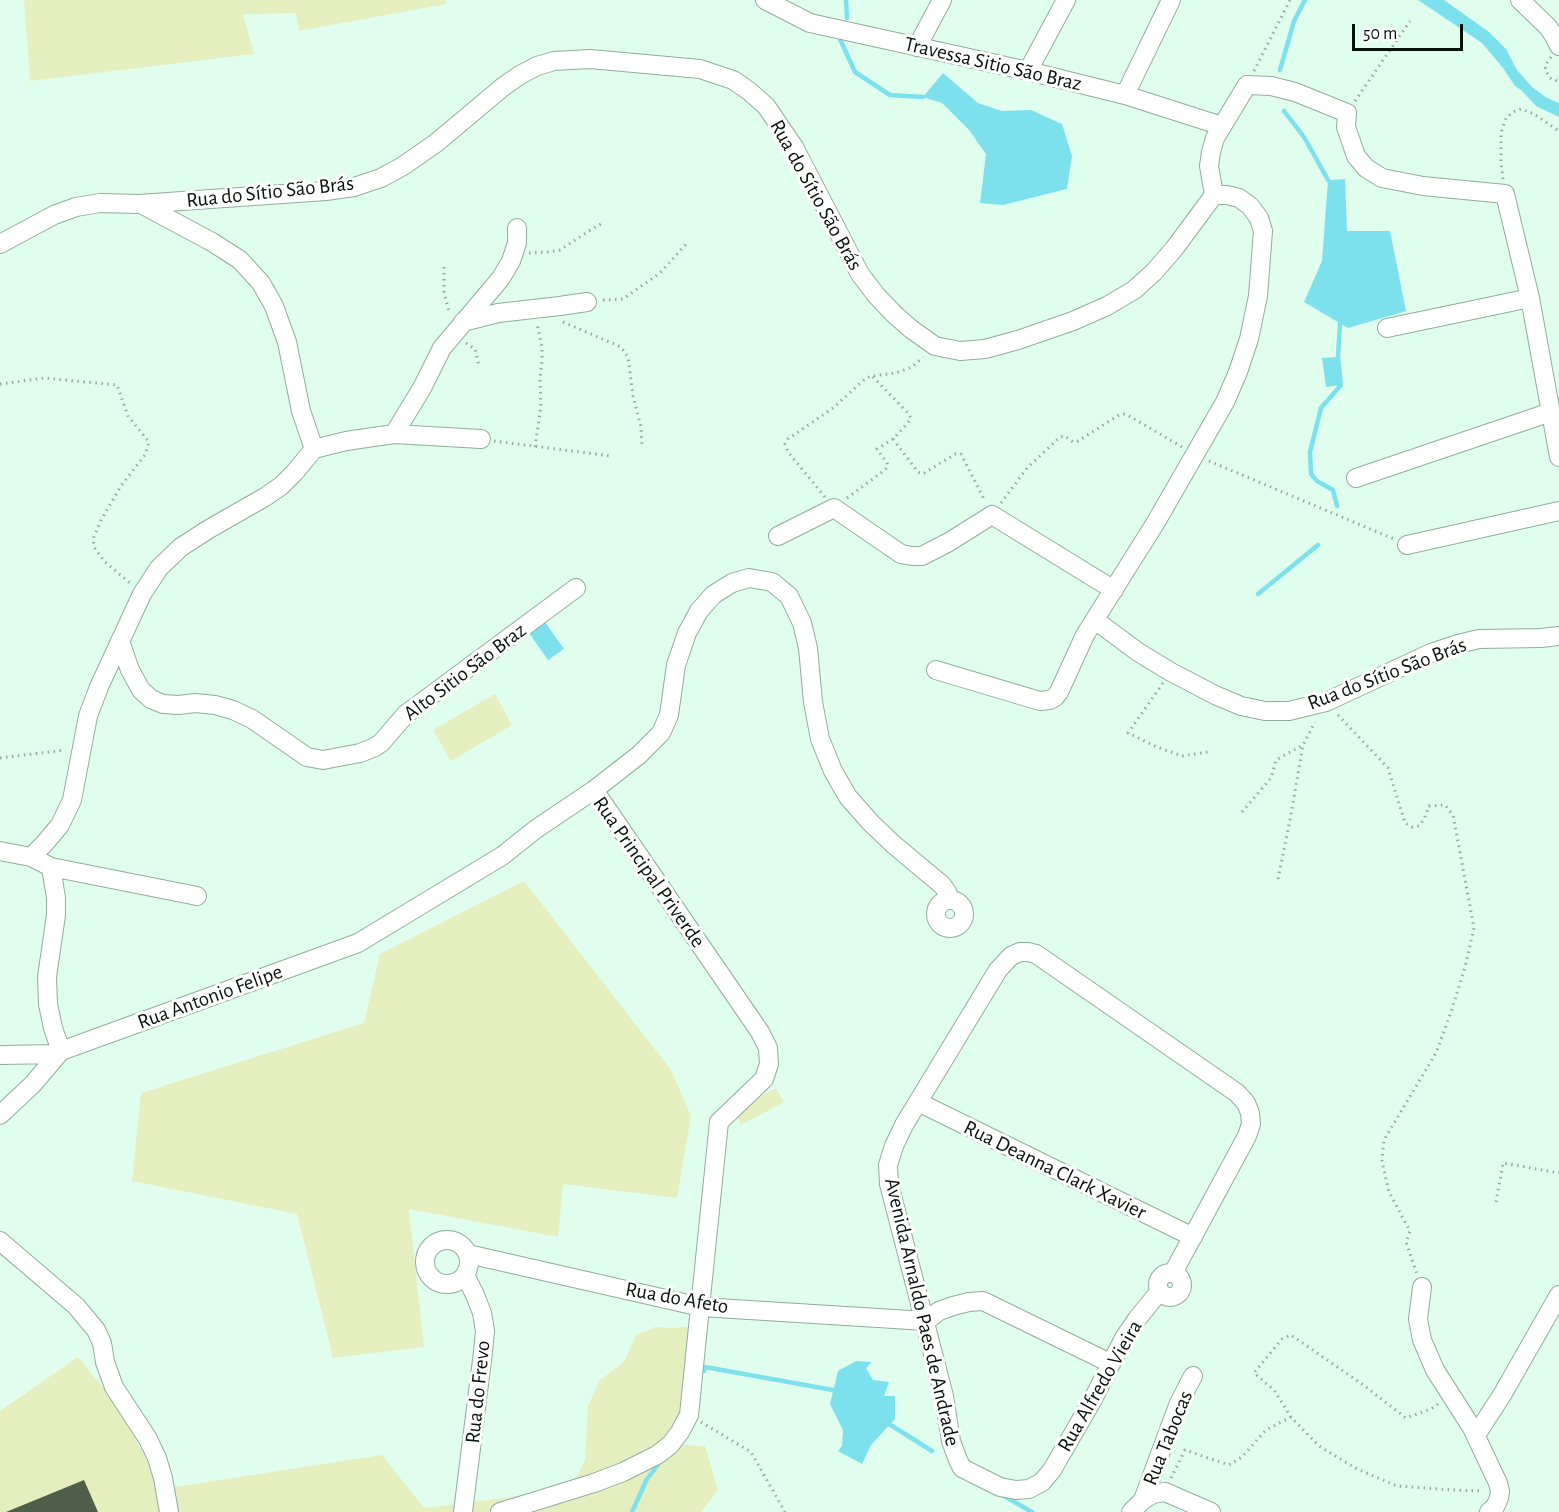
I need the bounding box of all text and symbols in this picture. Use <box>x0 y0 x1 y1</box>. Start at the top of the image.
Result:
scale bar <box>1355 12 1466 50</box>
text: 50 m <box>1363 25 1397 43</box>
street label: Travessa Sitio São Braz <box>902 31 1084 97</box>
street label: Rua do Sítio São Brás <box>764 115 868 275</box>
street label: Rua do Sítio São Brás <box>185 171 355 213</box>
street label: Alto Sitio São Braz <box>399 618 531 726</box>
street label: Rua do Sítio São Brás <box>1304 632 1470 716</box>
street label: Rua Principal Priverde <box>587 792 711 952</box>
street label: Rua Antonio Felipe <box>134 959 286 1035</box>
street label: Rua Deanna Clark Xavier <box>960 1115 1150 1225</box>
street label: Avenida Arnaldo Paes de Andrade <box>879 1175 965 1449</box>
street label: Rua do Afeto <box>623 1277 731 1319</box>
street label: Rua Alfredo Vieira <box>1052 1316 1148 1456</box>
street label: Rua do Frevo <box>460 1339 496 1445</box>
street label: Rua Tabocas <box>1138 1387 1198 1489</box>

